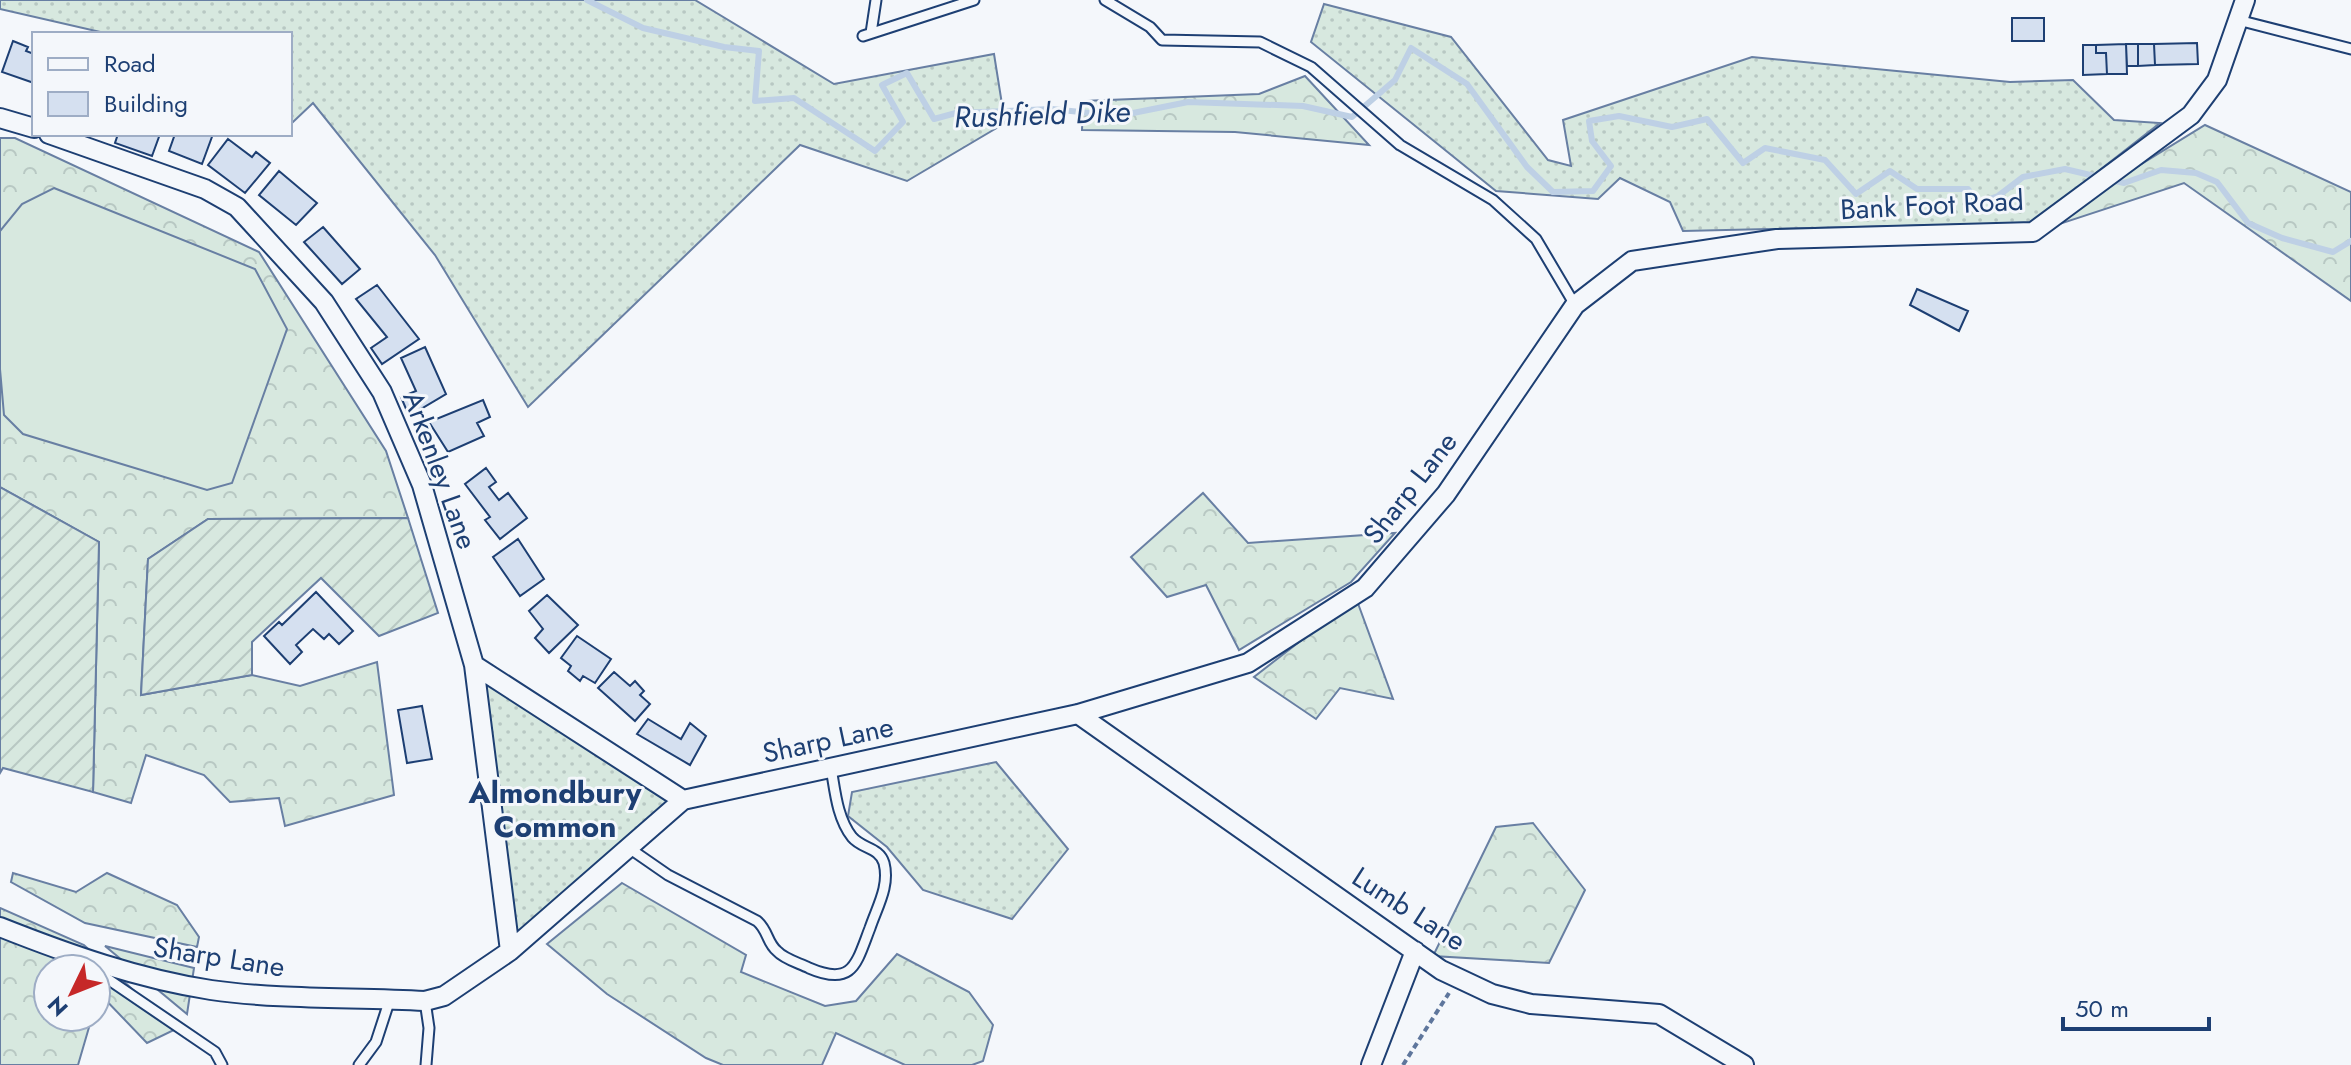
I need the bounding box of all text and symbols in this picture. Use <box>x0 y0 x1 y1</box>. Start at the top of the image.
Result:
legend <box>32 32 292 136</box>
text: Road <box>104 46 156 81</box>
text: Building <box>104 86 188 121</box>
water label: Rushfield Dike <box>953 89 1131 139</box>
street label: Bank Foot Road <box>1839 180 2025 230</box>
street label: Arkenley Lane <box>392 385 488 555</box>
street label: Sharp Lane <box>1353 423 1467 553</box>
street label: Sharp Lane <box>759 706 897 774</box>
district label: Almondbury Common <box>468 771 642 848</box>
street label: Lumb Lane <box>1344 857 1474 961</box>
street label: Sharp Lane <box>150 926 288 988</box>
north arrow <box>32 953 112 1033</box>
scale bar <box>2063 981 2209 1031</box>
text: N <box>40 989 75 1024</box>
text: 50 m <box>2075 991 2129 1026</box>

